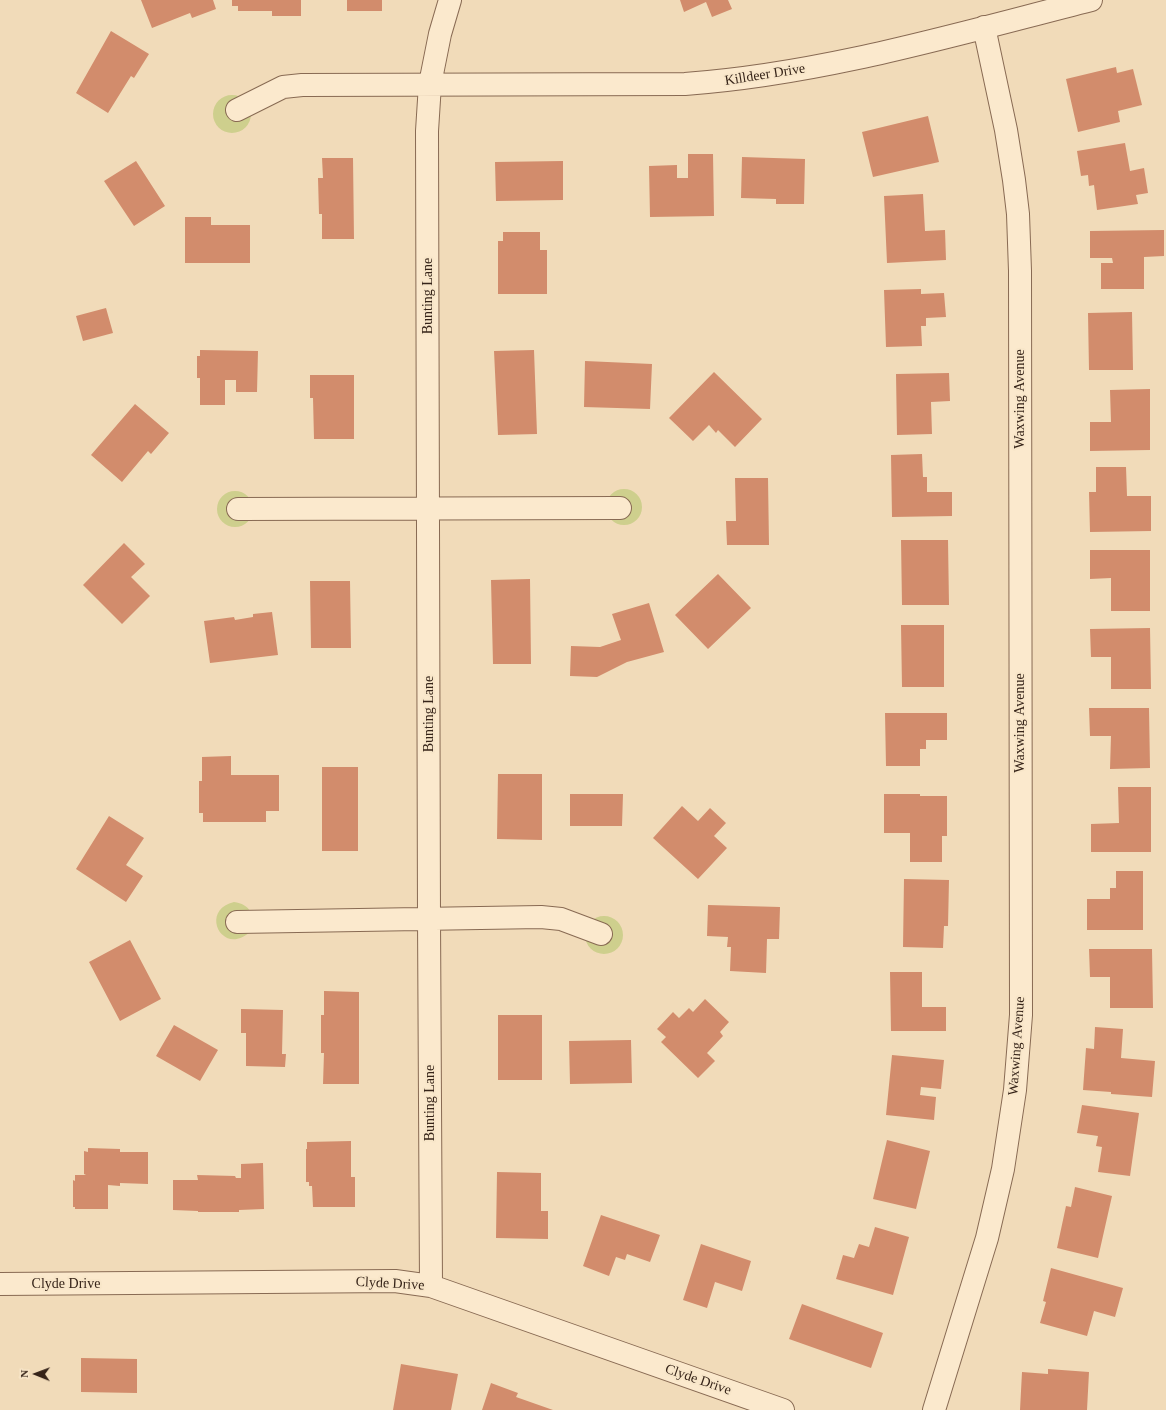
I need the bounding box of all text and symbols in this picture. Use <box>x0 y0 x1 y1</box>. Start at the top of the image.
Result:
street label: Killdeer Drive <box>724 60 806 90</box>
street label: Bunting Lane <box>420 258 436 334</box>
street label: Waxwing Avenue <box>1012 349 1028 449</box>
street label: Waxwing Avenue <box>1012 673 1028 773</box>
street label: Bunting Lane <box>421 676 437 752</box>
street label: Waxwing Avenue <box>1005 996 1029 1096</box>
street label: Bunting Lane <box>422 1065 438 1141</box>
street label: Clyde Drive <box>355 1274 425 1294</box>
street label: Clyde Drive <box>32 1276 100 1292</box>
north arrow <box>16 1354 56 1394</box>
street label: Clyde Drive <box>663 1361 733 1399</box>
text: N <box>18 1370 30 1378</box>

